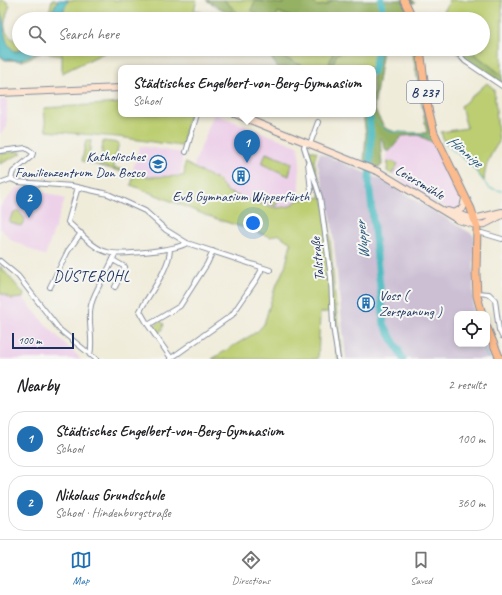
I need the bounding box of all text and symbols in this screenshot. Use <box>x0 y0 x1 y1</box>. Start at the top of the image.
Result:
search box <box>12 12 490 56</box>
icon: search <box>26 23 48 45</box>
text: Search here <box>58 25 119 44</box>
popup <box>118 65 376 117</box>
text: Städtisches Engelbert-von-Berg-Gymnasium <box>133 74 361 93</box>
road number: B 237 <box>407 81 443 103</box>
text: School <box>133 93 161 109</box>
pin: 1 <box>234 130 260 163</box>
water label: Hönnige <box>443 131 488 173</box>
place label: Katholisches Familienzentrum Don Bosco <box>15 148 146 181</box>
school or university icon: Katholisches Familienzentrum Don Bosco <box>148 154 168 174</box>
street label: Leiersmühle <box>392 161 448 204</box>
building icon: EvB Gymnasium Wipperfürth <box>231 166 251 186</box>
pin: 2 <box>16 185 42 218</box>
place label: EvB Gymnasium Wipperfürth <box>173 188 310 205</box>
your location <box>243 213 263 233</box>
water label: Wupper <box>351 217 374 260</box>
street label: Talstraße <box>307 235 328 282</box>
district label: DÜSTEROHL <box>53 267 131 286</box>
place label: Voss ( Zerspanung ) <box>379 287 443 320</box>
building icon: Voss ( Zerspanung ) <box>356 293 376 313</box>
map controls <box>454 311 490 347</box>
button: locate <box>454 311 490 347</box>
scale bar <box>12 331 74 350</box>
text: 100 m <box>18 333 42 347</box>
text: Nearby <box>16 375 59 396</box>
text: 2 results <box>448 377 486 393</box>
text: Städtisches Engelbert-von-Berg-Gymnasium <box>55 422 284 441</box>
text: 1 <box>27 431 33 447</box>
text: 100 m <box>457 431 485 447</box>
text: School <box>55 441 83 457</box>
text: Nikolaus Grundschule <box>55 486 164 505</box>
text: 2 <box>27 495 33 511</box>
text: 360 m <box>457 495 485 511</box>
text: School · Hindenburgstraße <box>55 505 171 521</box>
tab: Map <box>70 549 92 587</box>
tab: Directions <box>232 549 270 587</box>
tab: Saved <box>410 549 432 587</box>

